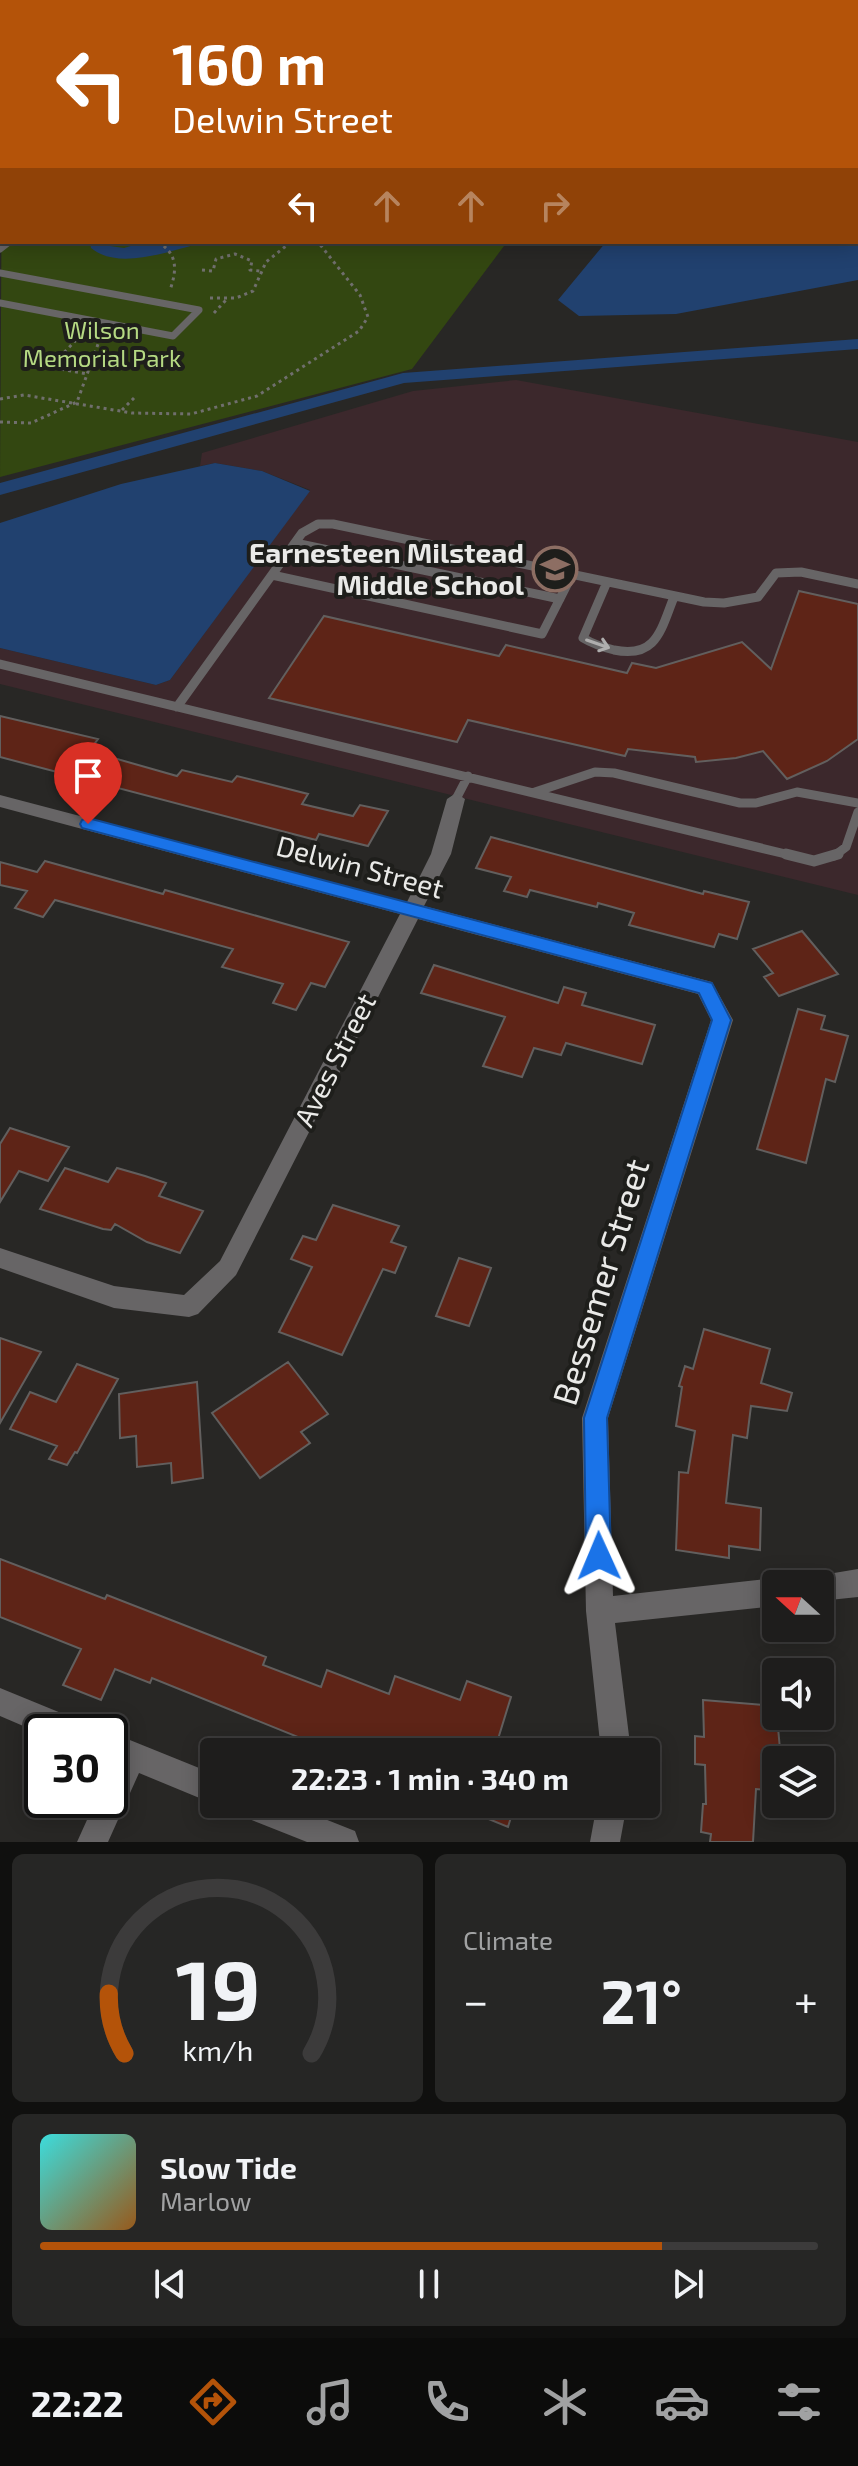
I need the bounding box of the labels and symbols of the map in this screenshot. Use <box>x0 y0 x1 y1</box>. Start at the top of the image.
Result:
park label: Wilson Memorial Park <box>23 315 181 372</box>
place label: Earnesteen Milstead Middle School <box>249 535 525 601</box>
school or university icon: Earnesteen Milstead Middle School <box>531 545 579 593</box>
one-way arrow <box>585 638 610 653</box>
pin <box>54 742 122 824</box>
street label: Delwin Street <box>273 827 448 905</box>
street label: Aves Street <box>286 987 382 1132</box>
street label: Bessemer Street <box>543 1154 656 1410</box>
position arrow <box>557 1514 641 1598</box>
north arrow <box>762 1570 834 1642</box>
speed limit sign: 30 <box>24 1714 128 1818</box>

